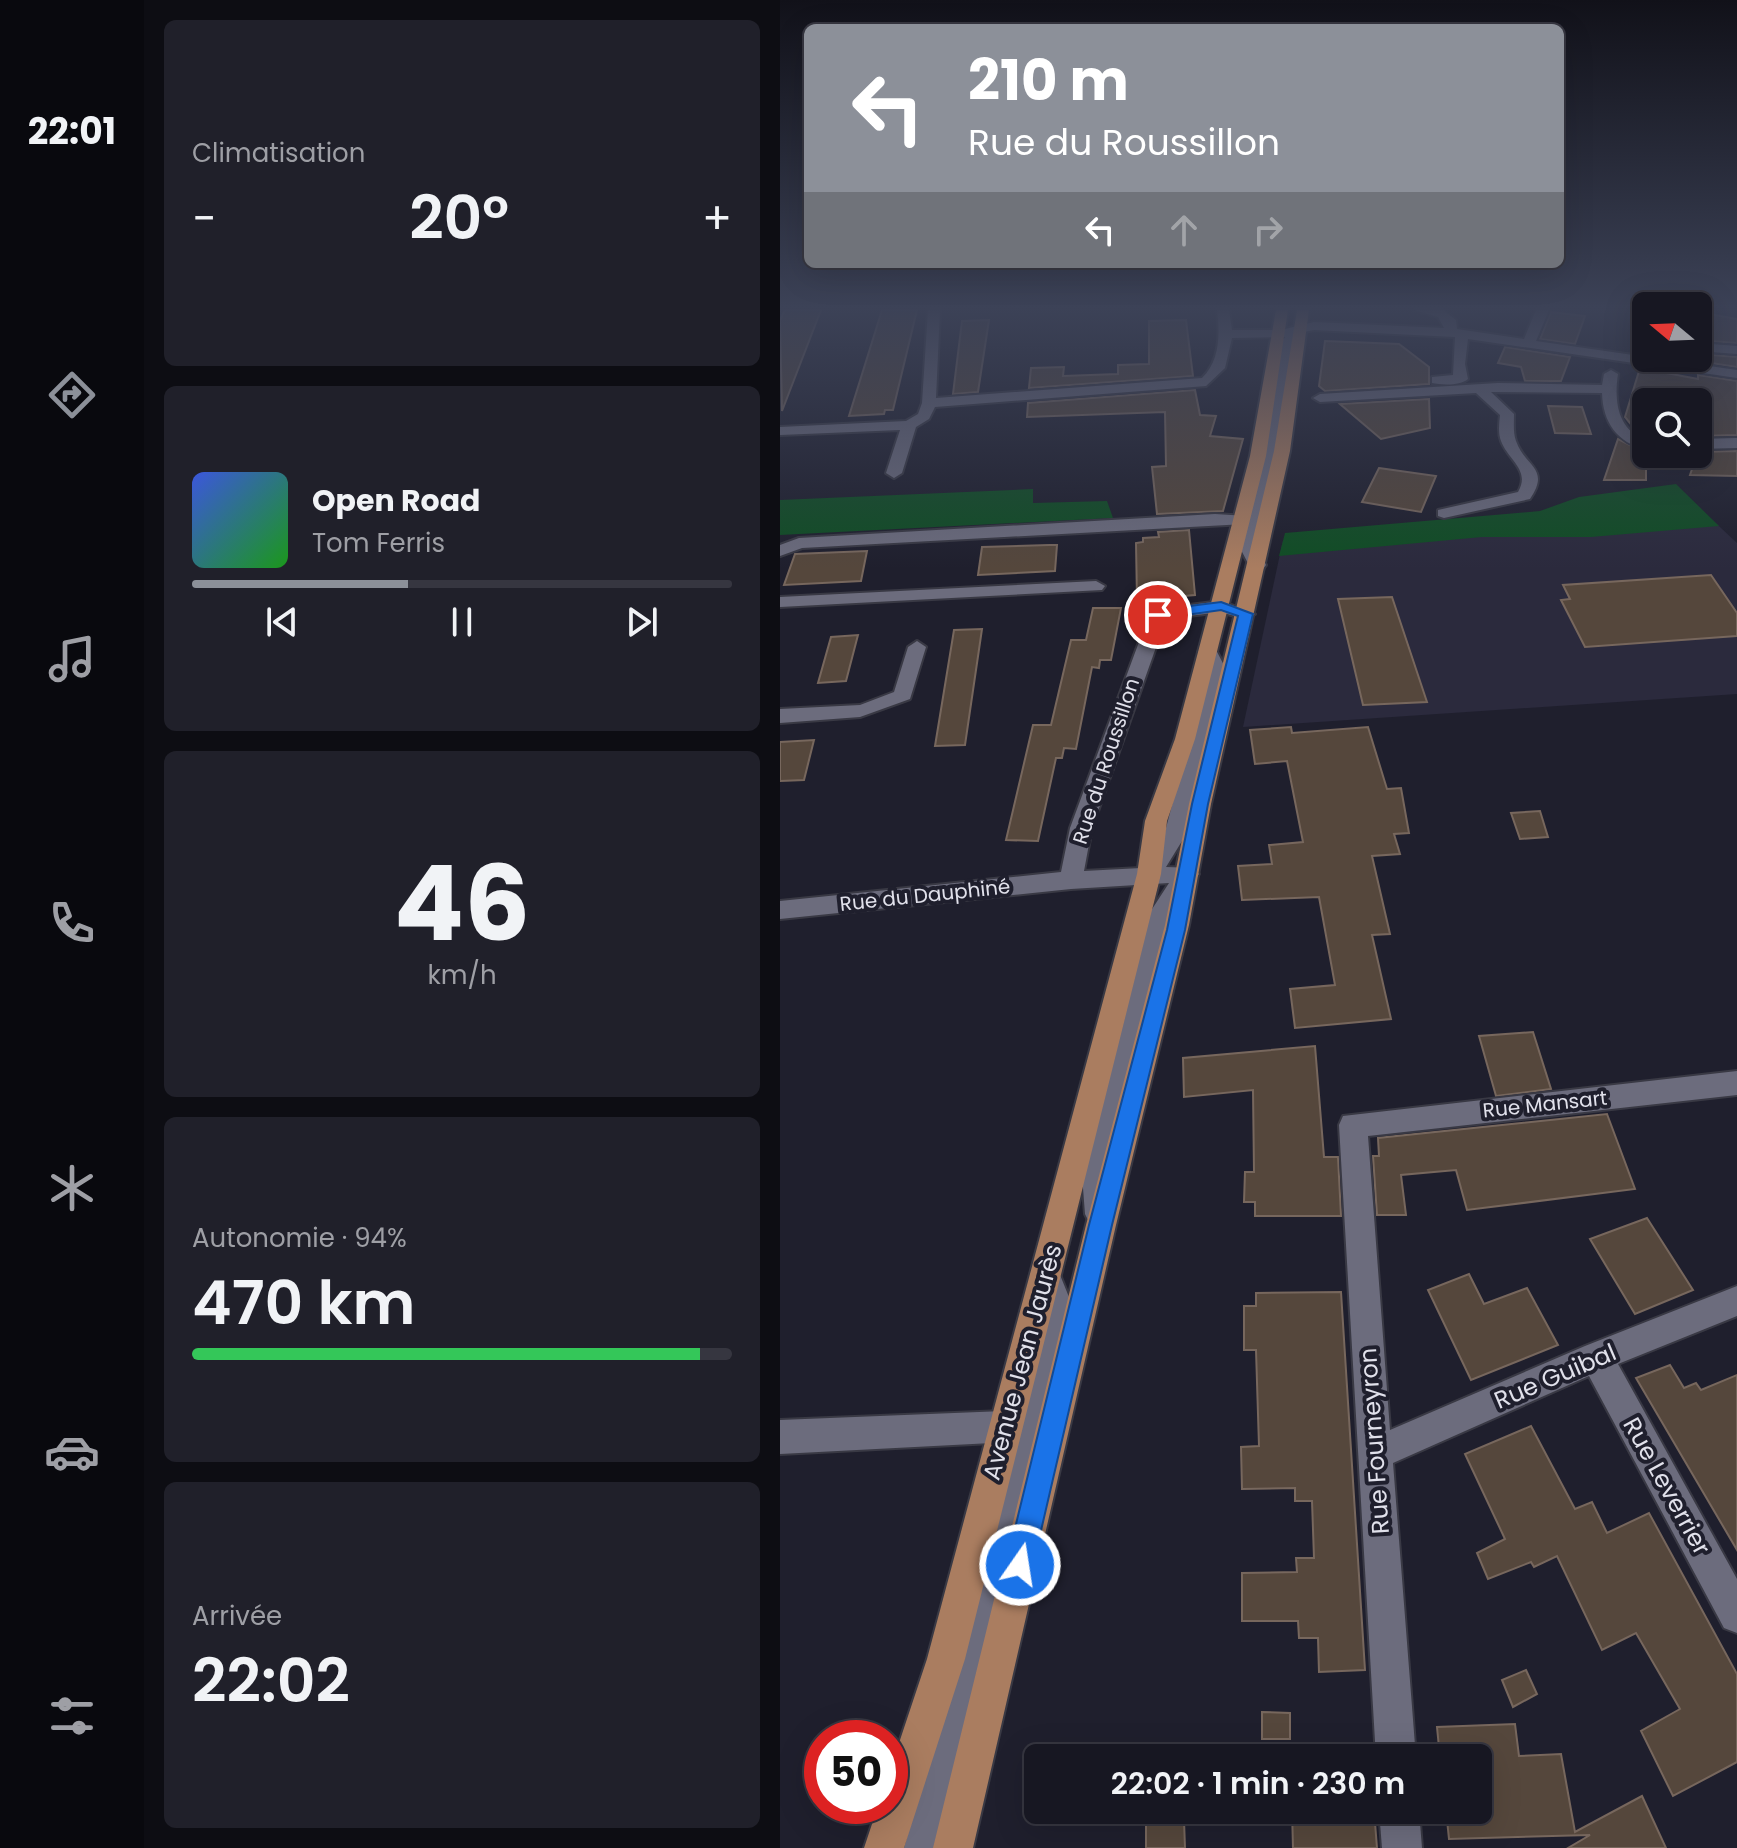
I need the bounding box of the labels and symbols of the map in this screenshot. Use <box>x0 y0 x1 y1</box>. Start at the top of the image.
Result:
north arrow <box>1632 292 1712 372</box>
pin <box>1124 581 1192 649</box>
street label: Rue du Roussillon <box>1066 674 1146 848</box>
street label: Rue du Dauphiné <box>838 872 1012 918</box>
street label: Rue Mansart <box>1481 1084 1609 1124</box>
street label: Avenue Jean Jaurès <box>975 1240 1069 1484</box>
street label: Rue Guibal <box>1489 1336 1621 1416</box>
street label: Rue Fourneyron <box>1351 1347 1397 1535</box>
street label: Rue Leverrier <box>1616 1411 1718 1561</box>
position arrow <box>978 1523 1062 1607</box>
speed limit sign: 50 <box>804 1720 908 1824</box>

